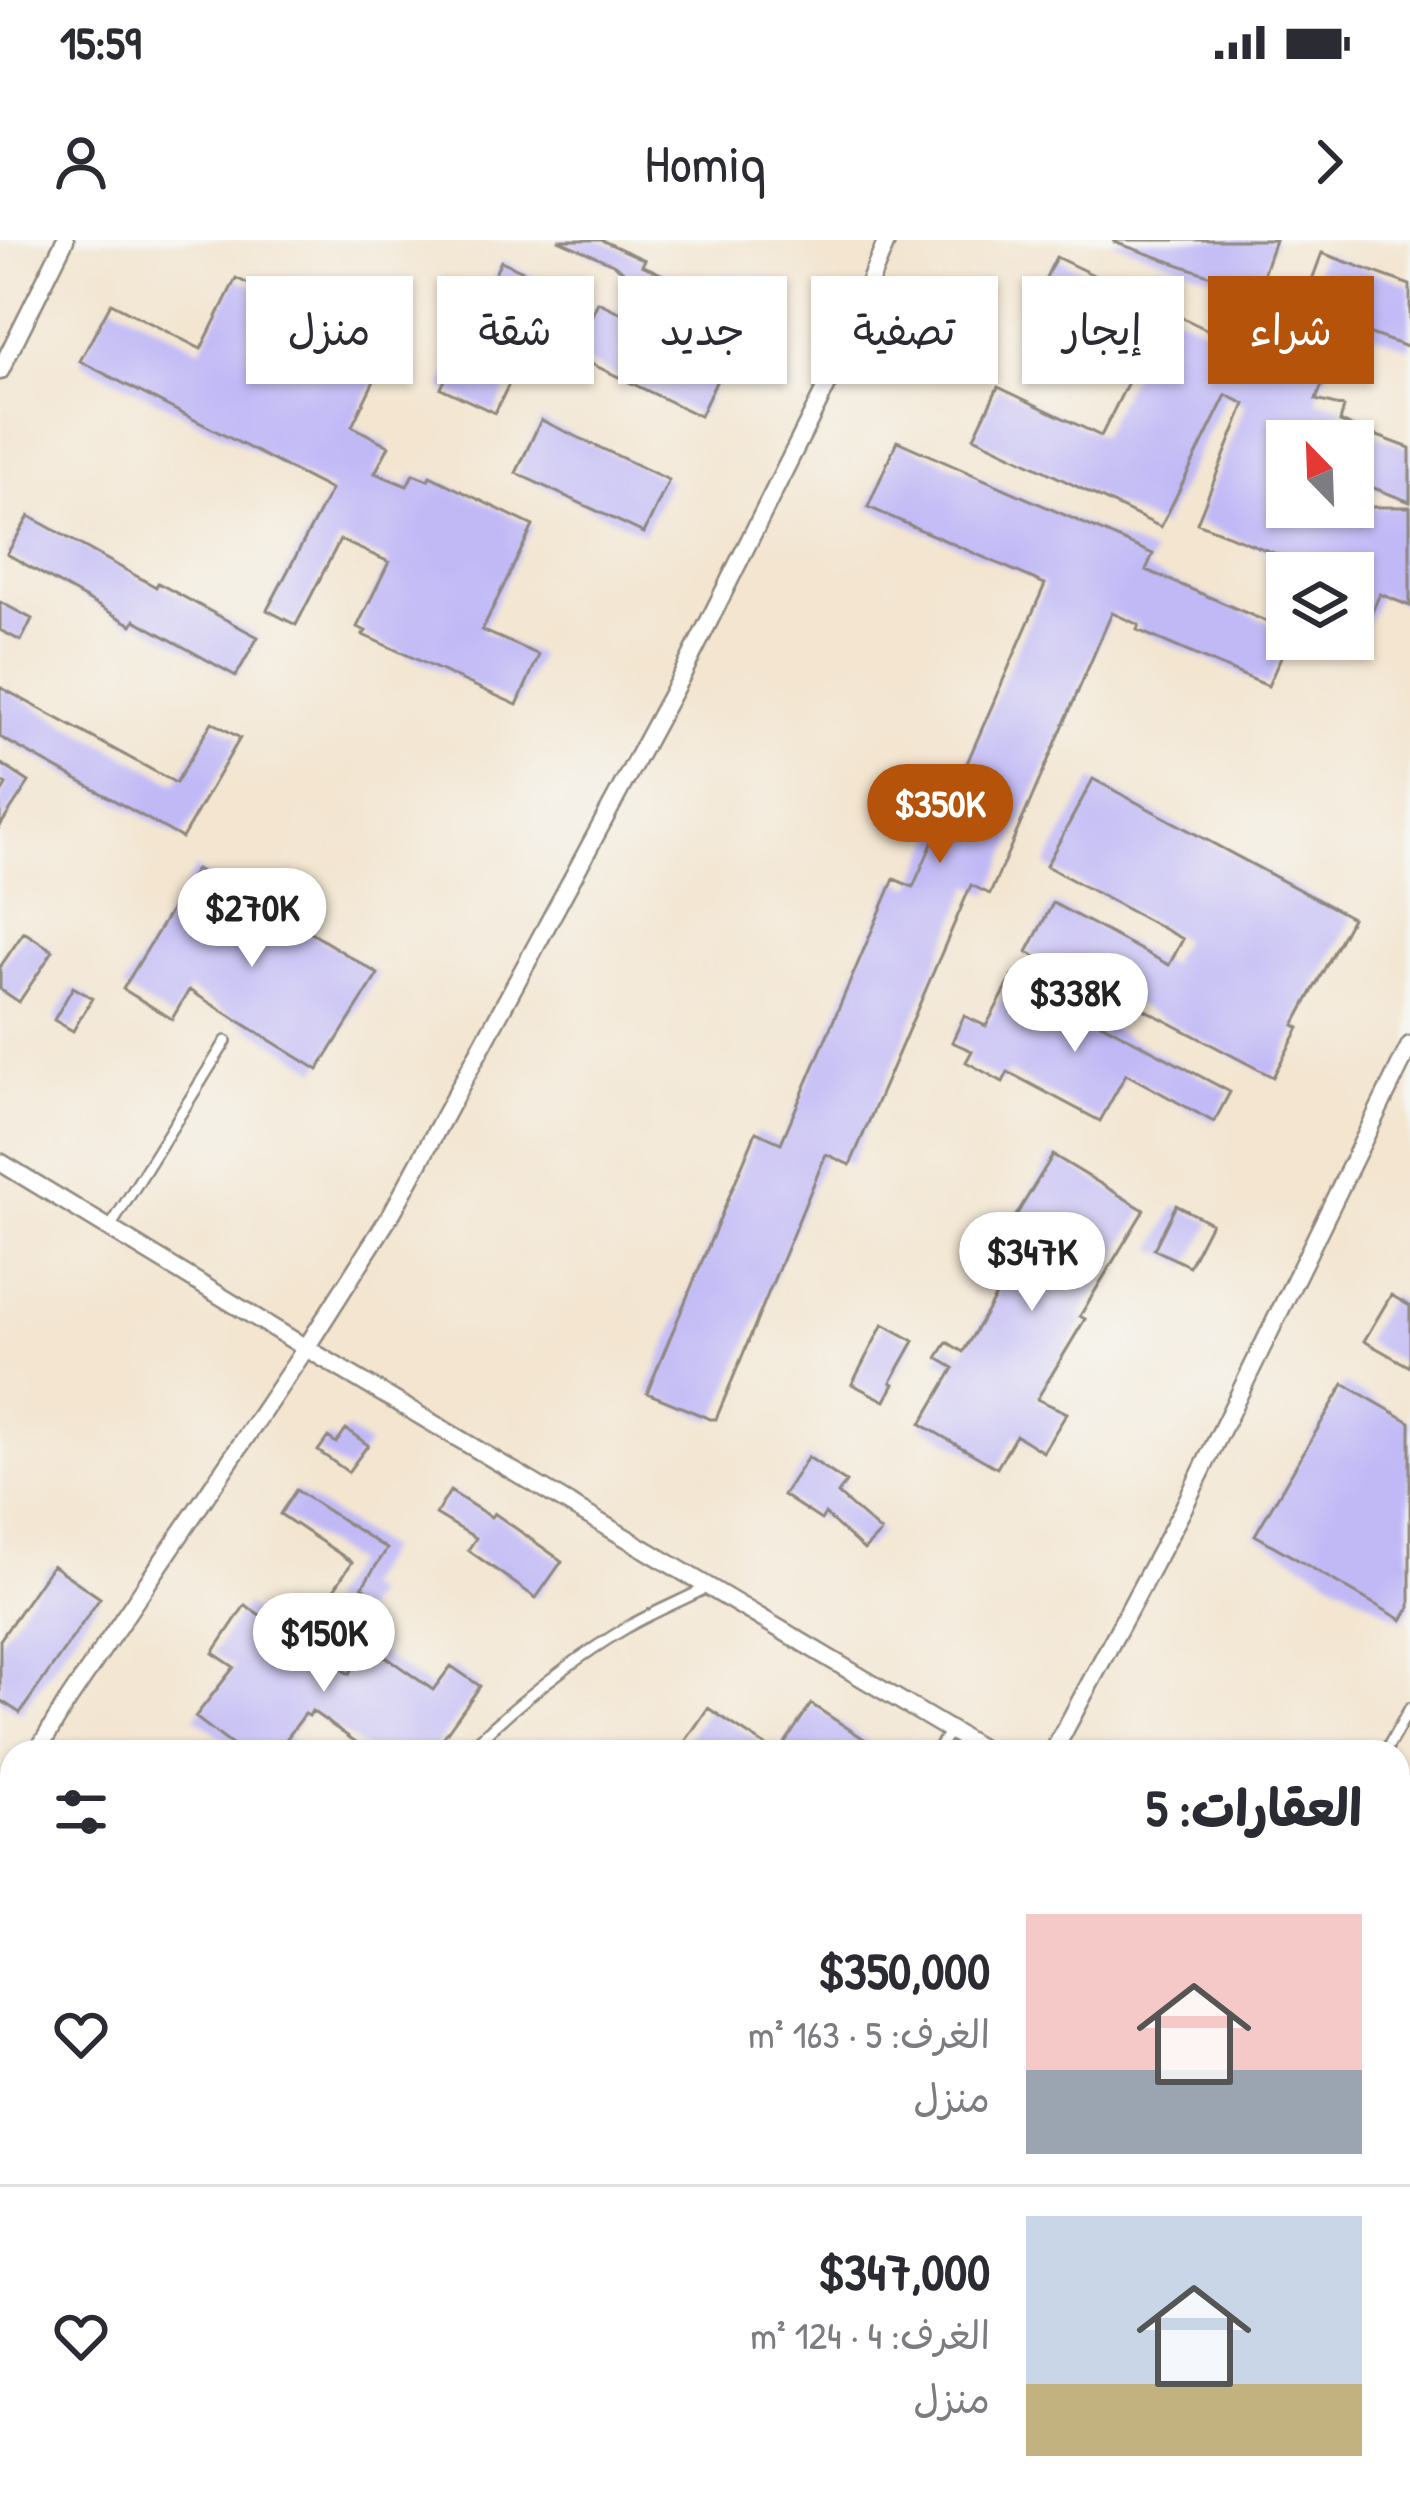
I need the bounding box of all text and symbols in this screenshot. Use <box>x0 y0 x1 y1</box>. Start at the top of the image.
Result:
text: 15:59 <box>60 12 141 73</box>
text: Homiq <box>645 126 765 199</box>
icon: person <box>48 129 114 195</box>
icon: forward <box>1296 129 1362 195</box>
chip: منزل <box>246 276 413 384</box>
chip: شقة <box>437 276 594 384</box>
chip: جديد <box>618 276 787 384</box>
chip: تصفية <box>811 276 998 384</box>
chip: إيجار <box>1022 276 1184 384</box>
chip: شراء <box>1208 276 1374 384</box>
north arrow <box>1266 420 1374 528</box>
map controls <box>1266 420 1374 660</box>
button: layers <box>1266 552 1374 660</box>
pin: $350K <box>856 764 1024 866</box>
text: $350K <box>894 776 986 829</box>
pin: $270K <box>168 868 336 970</box>
text: $270K <box>204 880 300 933</box>
pin: $338K <box>991 953 1159 1055</box>
text: $338K <box>1029 965 1121 1018</box>
pin: $347K <box>948 1212 1116 1314</box>
text: $347K <box>986 1224 1078 1277</box>
pin: $150K <box>240 1593 408 1695</box>
text: $150K <box>280 1605 368 1658</box>
text: العقارات: 5 <box>1146 1773 1362 1842</box>
icon: filters <box>48 1779 114 1845</box>
text: $350,000 <box>818 1936 990 2005</box>
icon: home <box>1122 1962 1266 2106</box>
icon: heart <box>48 2001 114 2067</box>
text: الغرف: 5 · 163 m² <box>748 2007 990 2060</box>
text: منزل <box>913 2071 990 2124</box>
text: $347,000 <box>818 2237 990 2306</box>
icon: home <box>1122 2264 1266 2408</box>
icon: heart <box>48 2303 114 2369</box>
text: الغرف: 4 · 124 m² <box>750 2308 990 2361</box>
text: منزل <box>913 2372 990 2425</box>

